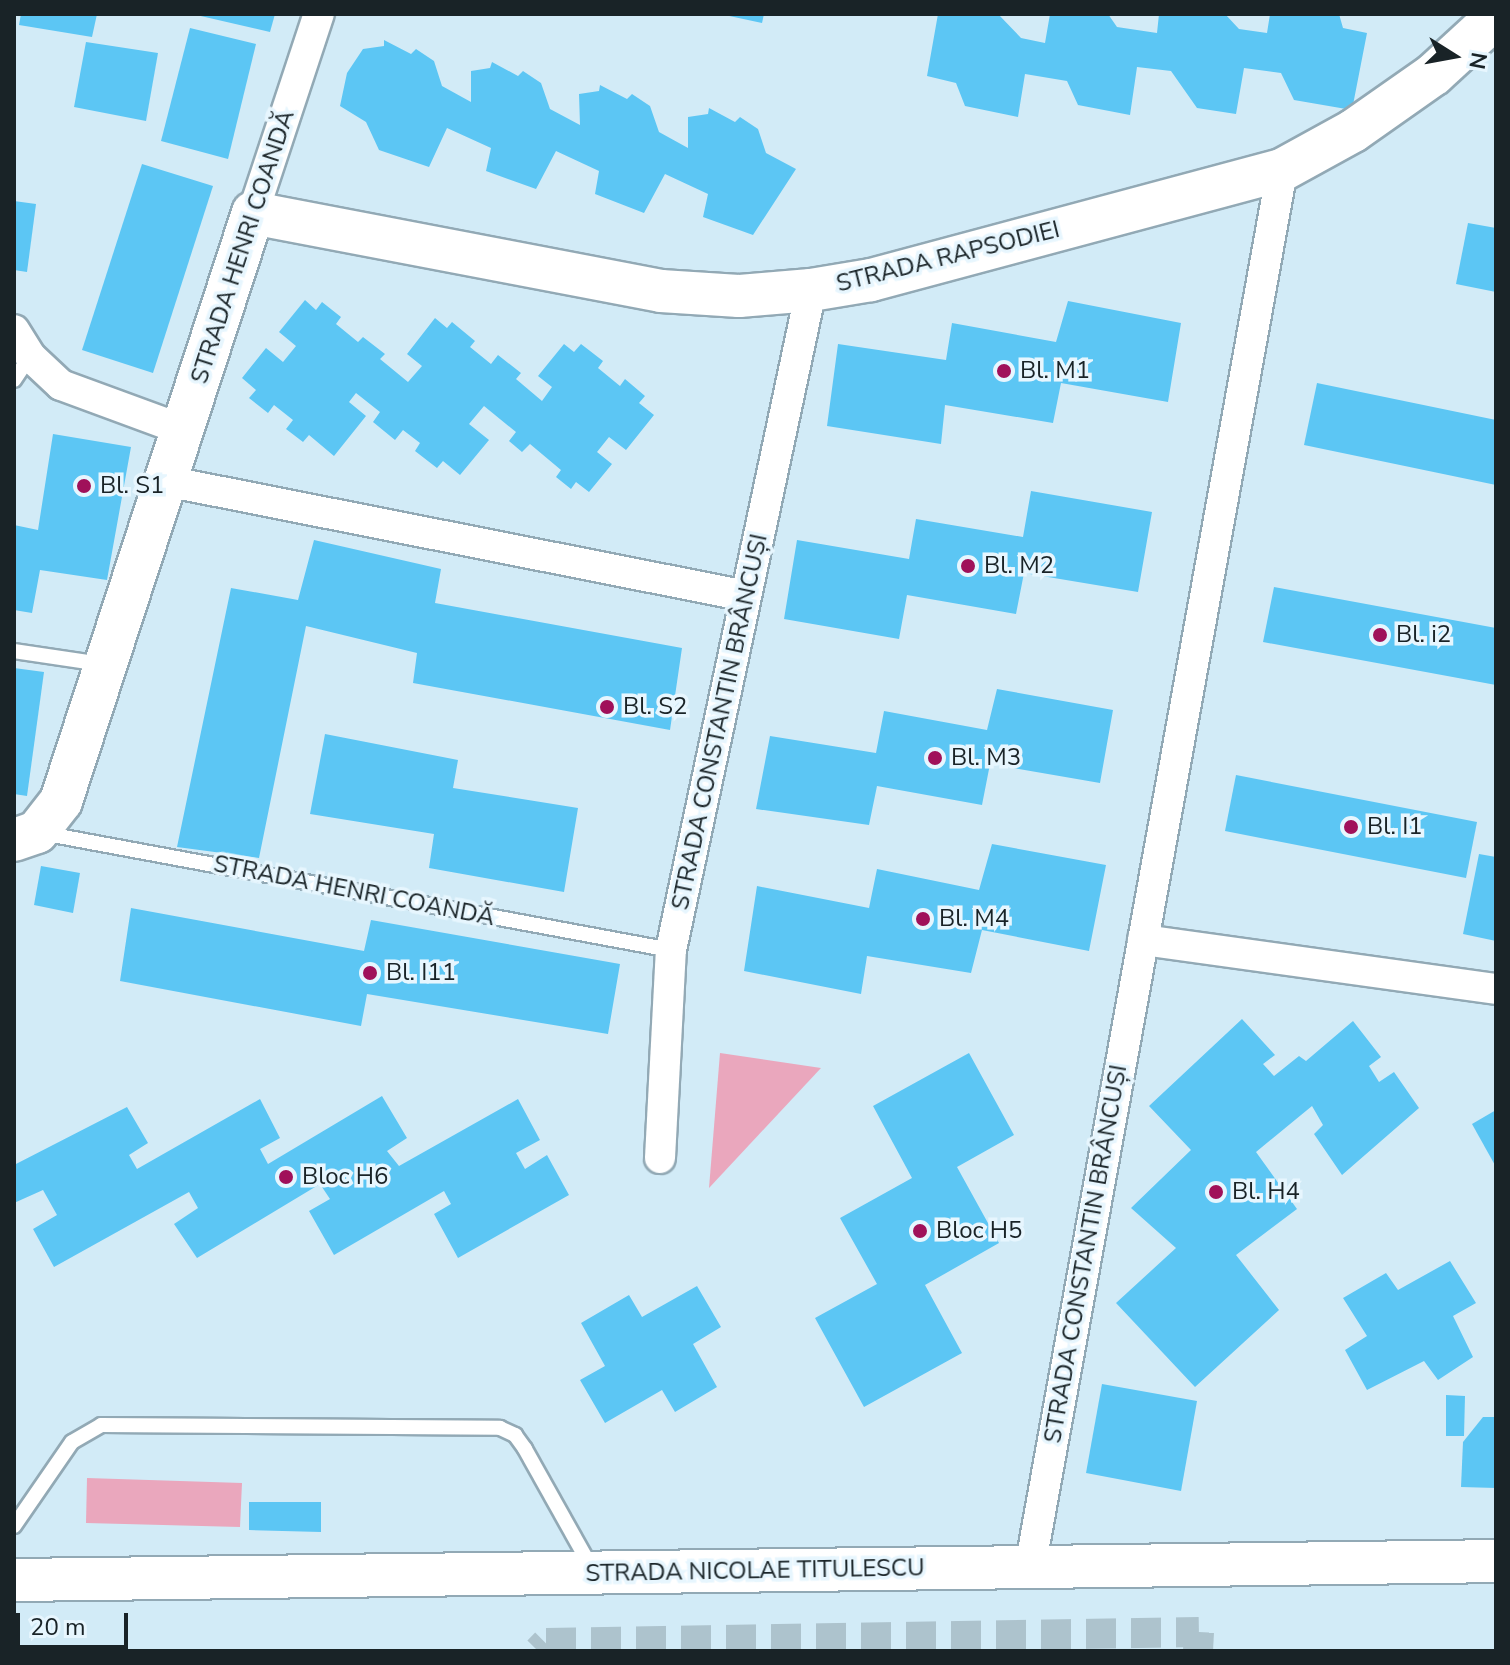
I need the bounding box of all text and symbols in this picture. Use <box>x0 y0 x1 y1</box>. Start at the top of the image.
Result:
north arrow <box>1414 16 1494 96</box>
text: N <box>1461 50 1494 72</box>
street label: STRADA HENRI COANDĂ <box>185 107 301 387</box>
street label: STRADA RAPSODIEI <box>833 215 1063 299</box>
place label: Bl. M1 <box>1020 357 1090 385</box>
marker: Bl. M1 <box>995 362 1013 380</box>
place label: Bl. S1 <box>100 472 164 500</box>
marker: Bl. S1 <box>75 477 93 495</box>
street label: STRADA CONSTANTIN BRÂNCUȘI <box>666 531 774 913</box>
place label: Bl. M2 <box>984 552 1054 580</box>
marker: Bl. M2 <box>959 557 977 575</box>
place label: Bl. i2 <box>1396 621 1451 649</box>
marker: Bl. i2 <box>1371 626 1389 644</box>
place label: Bl. S2 <box>623 693 687 721</box>
marker: Bl. S2 <box>598 698 616 716</box>
place label: Bl. M3 <box>951 744 1021 772</box>
marker: Bl. M3 <box>926 749 944 767</box>
place label: Bl. I1 <box>1367 813 1423 841</box>
marker: Bl. I1 <box>1342 818 1360 836</box>
street label: STRADA HENRI COANDĂ <box>211 850 497 932</box>
place label: Bl. M4 <box>939 905 1009 933</box>
marker: Bl. M4 <box>914 910 932 928</box>
place label: Bl. I11 <box>386 959 456 987</box>
marker: Bl. I11 <box>361 964 379 982</box>
street label: STRADA CONSTANTIN BRÂNCUȘI <box>1039 1063 1133 1445</box>
place label: Bloc H6 <box>302 1163 388 1191</box>
marker: Bloc H6 <box>277 1168 295 1186</box>
place label: Bl. H4 <box>1232 1178 1300 1206</box>
marker: Bl. H4 <box>1207 1183 1225 1201</box>
place label: Bloc H5 <box>936 1217 1022 1245</box>
marker: Bloc H5 <box>911 1222 929 1240</box>
street label: STRADA NICOLAE TITULESCU <box>585 1554 925 1588</box>
scale bar <box>20 1597 132 1647</box>
text: 20 m <box>30 1611 86 1643</box>

